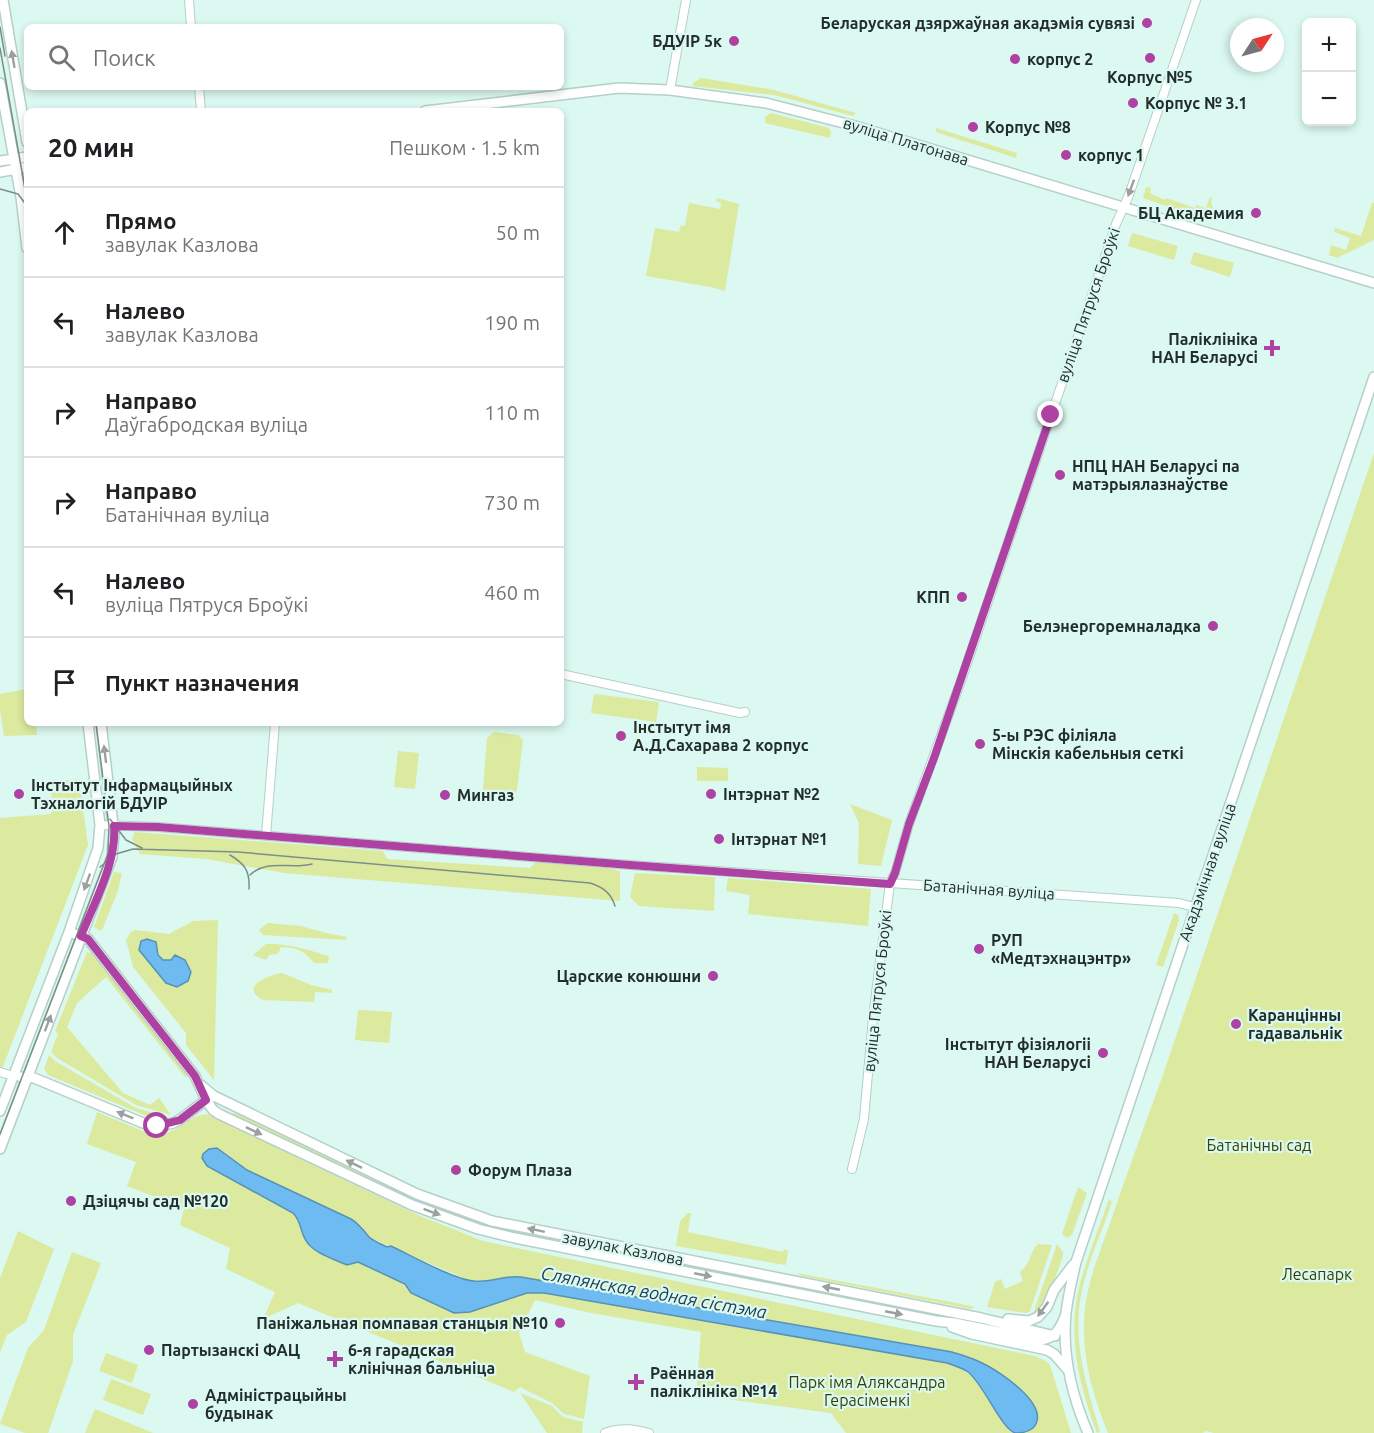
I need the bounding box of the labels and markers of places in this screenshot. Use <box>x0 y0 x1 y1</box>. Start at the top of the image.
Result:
place label: Беларуская дзяржаўная акадэмія сувязі <box>820 14 1135 32</box>
marker: Беларуская дзяржаўная акадэмія сувязі <box>1140 16 1154 30</box>
place label: БДУІР 5к <box>652 32 722 50</box>
marker: БДУІР 5к <box>727 34 741 48</box>
place label: корпус 2 <box>1027 50 1093 68</box>
marker: Корпус №5 <box>1143 51 1157 65</box>
marker: корпус 2 <box>1008 52 1022 66</box>
place label: Корпус №5 <box>1107 68 1193 86</box>
place label: Корпус № 3.1 <box>1145 94 1248 112</box>
marker: Корпус № 3.1 <box>1126 96 1140 110</box>
place label: Корпус №8 <box>985 118 1071 136</box>
marker: Корпус №8 <box>966 120 980 134</box>
place label: корпус 1 <box>1078 146 1144 164</box>
marker: корпус 1 <box>1059 148 1073 162</box>
place label: БЦ Академия <box>1138 204 1244 222</box>
marker: БЦ Академия <box>1249 206 1263 220</box>
place label: Паліклініка НАН Беларусі <box>1151 330 1258 366</box>
marker: Паліклініка НАН Беларусі <box>1263 339 1281 357</box>
place label: НПЦ НАН Беларусі па матэрыялазнаўстве <box>1072 457 1240 493</box>
marker: НПЦ НАН Беларусі па матэрыялазнаўстве <box>1053 468 1067 482</box>
place label: КПП <box>916 588 950 606</box>
marker: КПП <box>955 590 969 604</box>
place label: Белэнергоремналадка <box>1023 617 1201 635</box>
marker: Белэнергоремналадка <box>1206 619 1220 633</box>
place label: Інстытут імя А.Д.Сахарава 2 корпус <box>633 718 809 754</box>
place label: 5-ы РЭС філіяла Мінскія кабельныя сеткі <box>992 726 1184 762</box>
marker: Інстытут імя А.Д.Сахарава 2 корпус <box>614 729 628 743</box>
marker: 5-ы РЭС філіяла Мінскія кабельныя сеткі <box>973 737 987 751</box>
place label: Інстытут Інфармацыйных Тэхналогій БДУІР <box>31 776 233 812</box>
place label: Інтэрнат №2 <box>723 785 820 803</box>
place label: Мингаз <box>457 786 514 804</box>
marker: Інстытут Інфармацыйных Тэхналогій БДУІР <box>12 787 26 801</box>
marker: Інтэрнат №2 <box>704 787 718 801</box>
marker: Мингаз <box>438 788 452 802</box>
place label: Інтэрнат №1 <box>731 830 828 848</box>
marker: Інтэрнат №1 <box>712 832 726 846</box>
place label: РУП «Медтэхнацэнтр» <box>991 931 1131 967</box>
marker: РУП «Медтэхнацэнтр» <box>972 942 986 956</box>
place label: Царские конюшни <box>557 967 701 985</box>
marker: Царские конюшни <box>706 969 720 983</box>
place label: Каранцінны гадавальнік <box>1248 1006 1343 1042</box>
marker: Каранцінны гадавальнік <box>1229 1017 1243 1031</box>
place label: Інстытут фізіялогіі НАН Беларусі <box>945 1035 1091 1071</box>
marker: Інстытут фізіялогіі НАН Беларусі <box>1096 1046 1110 1060</box>
place label: Форум Плаза <box>468 1161 572 1179</box>
marker: Форум Плаза <box>449 1163 463 1177</box>
place label: Дзіцячы сад №120 <box>83 1192 228 1210</box>
marker: Дзіцячы сад №120 <box>64 1194 78 1208</box>
place label: Паніжальная помпавая станцыя №10 <box>256 1314 548 1332</box>
marker: Паніжальная помпавая станцыя №10 <box>553 1316 567 1330</box>
place label: Партызанскі ФАЦ <box>161 1341 300 1359</box>
place label: 6-я гарадская клінічная бальніца <box>348 1341 495 1377</box>
marker: Партызанскі ФАЦ <box>142 1343 156 1357</box>
marker: 6-я гарадская клінічная бальніца <box>326 1350 344 1368</box>
place label: Раённая паліклініка №14 <box>650 1364 777 1400</box>
marker: Раённая паліклініка №14 <box>627 1373 645 1391</box>
place label: Адміністрацыйны будынак <box>205 1386 347 1422</box>
marker: Адміністрацыйны будынак <box>186 1397 200 1411</box>

